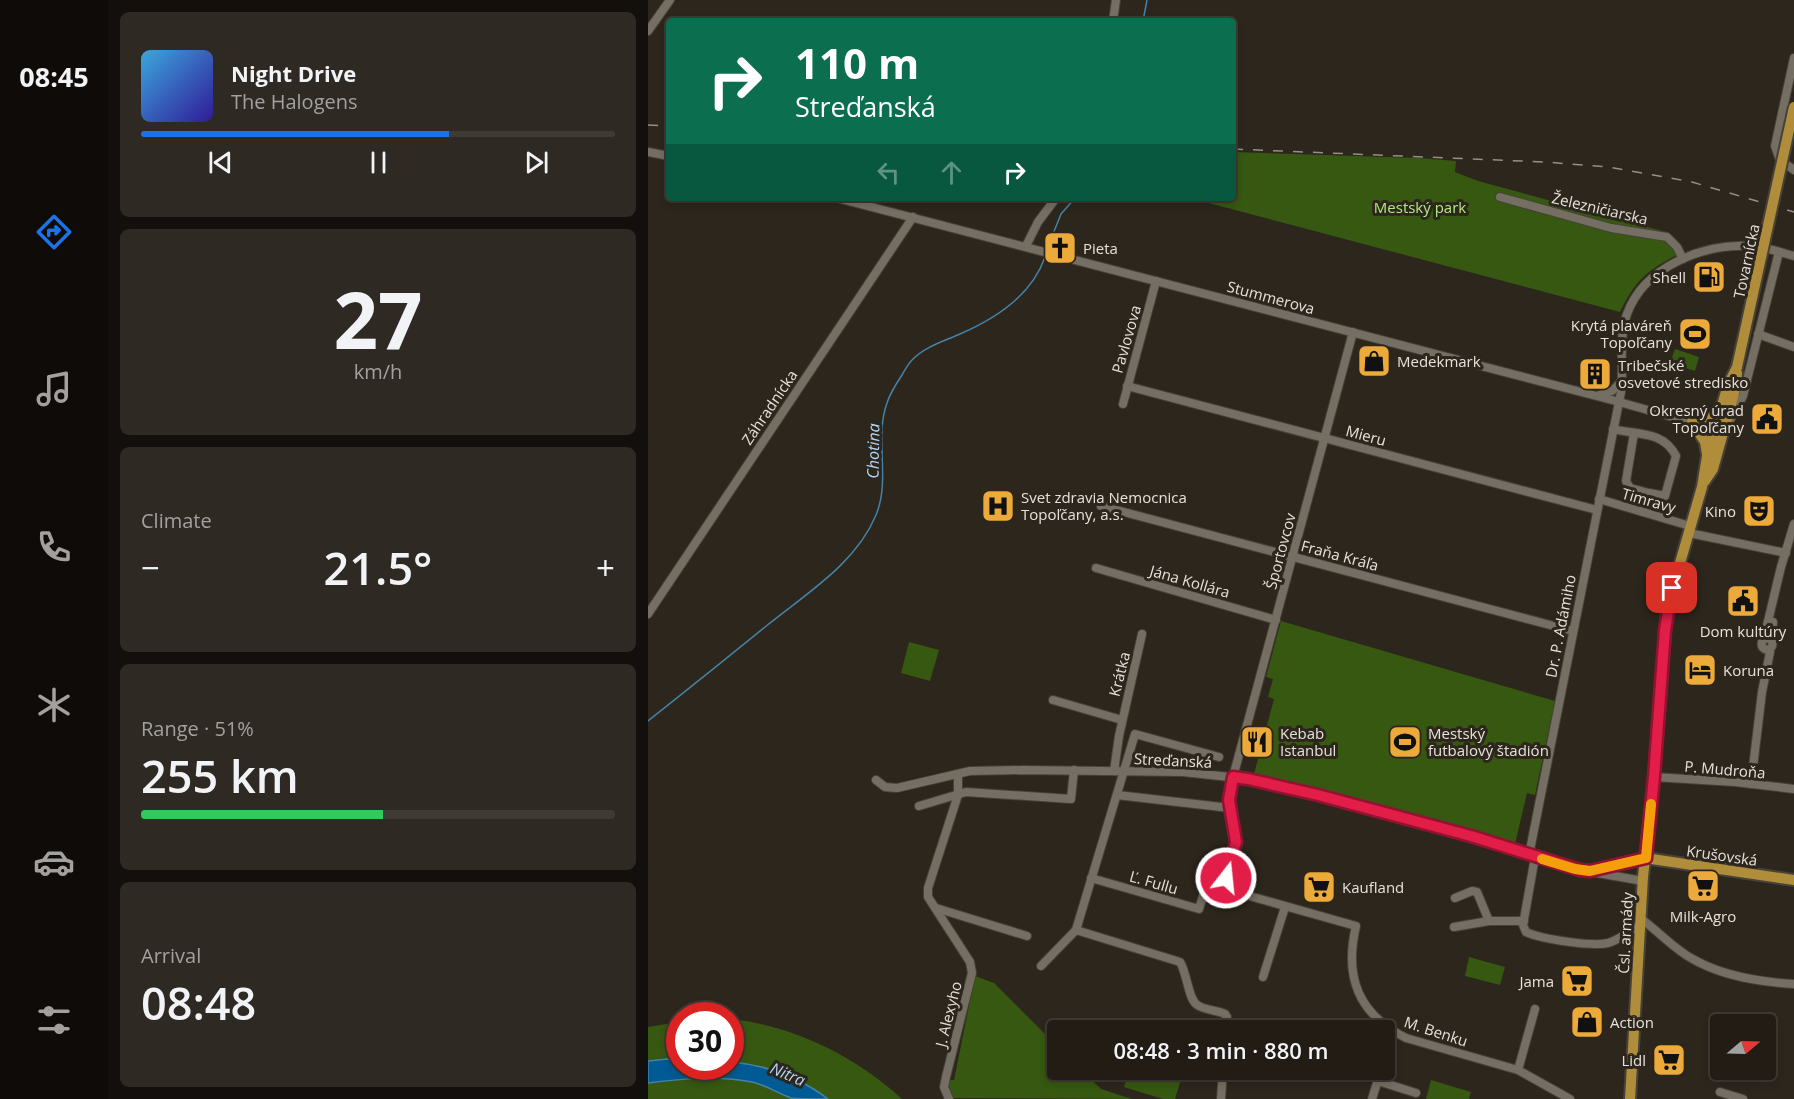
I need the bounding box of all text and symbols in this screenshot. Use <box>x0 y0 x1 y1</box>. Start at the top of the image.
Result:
text: 110 m <box>795 34 919 91</box>
icon: right <box>696 42 774 120</box>
text: 08:45 <box>19 58 89 95</box>
text: Night Drive <box>231 58 356 88</box>
text: The Halogens <box>231 88 358 115</box>
text: Streďanská <box>795 88 936 125</box>
icon: previous <box>204 146 237 179</box>
icon: pause <box>362 146 395 179</box>
icon: next <box>520 146 553 179</box>
icon: left <box>872 156 905 189</box>
icon: ahead <box>935 156 968 189</box>
icon: right <box>998 156 1031 189</box>
street label: Železničiarska <box>1550 187 1650 229</box>
park label: Mestský park <box>1374 197 1466 217</box>
icon: directions <box>33 211 75 253</box>
street label: Tovarnícka <box>1728 222 1764 300</box>
church icon: Pieta <box>1042 230 1078 266</box>
place label: Pieta <box>1083 238 1118 258</box>
fuel station icon: Shell <box>1691 259 1727 295</box>
text: 27 <box>333 266 423 372</box>
place label: Shell <box>1653 267 1686 287</box>
street label: Stummerova <box>1225 276 1317 318</box>
street label: Pavlovova <box>1107 303 1145 375</box>
place label: Krytá plaváreň Topoľčany <box>1571 315 1672 352</box>
sports icon: Krytá plaváreň Topoľčany <box>1677 316 1713 352</box>
shop icon: Medekmark <box>1356 343 1392 379</box>
place label: Medekmark <box>1397 351 1481 371</box>
place label: Tribečské osvetové stredisko <box>1618 355 1748 392</box>
building icon: Tribečské osvetové stredisko <box>1577 356 1613 392</box>
text: km/h <box>354 358 402 385</box>
street label: Záhradnícka <box>737 366 801 448</box>
icon: music <box>33 368 75 410</box>
place label: Okresný úrad Topoľčany <box>1649 400 1744 437</box>
public building icon: Okresný úrad Topoľčany <box>1749 401 1785 437</box>
street label: Mieru <box>1344 420 1388 450</box>
water label: Chotina <box>862 423 884 479</box>
street label: Timravy <box>1620 483 1679 517</box>
place label: Svet zdravia Nemocnica Topoľčany, a.s. <box>1021 487 1187 524</box>
hospital icon: Svet zdravia Nemocnica Topoľčany, a.s. <box>980 488 1016 524</box>
theatre icon: Kino <box>1741 493 1777 529</box>
place label: Kino <box>1705 501 1736 521</box>
text: Climate <box>141 507 212 534</box>
street label: Športovcov <box>1260 510 1300 591</box>
icon: phone <box>33 526 75 568</box>
street label: Fraňa Kráľa <box>1299 535 1381 575</box>
text: 21.5° <box>324 537 432 598</box>
text: − <box>141 545 160 590</box>
text: + <box>596 545 615 590</box>
street label: Jána Kollára <box>1146 559 1232 602</box>
pin <box>1646 562 1697 613</box>
icon: arrive <box>1655 571 1688 604</box>
street label: Dr. P. Adámiho <box>1540 573 1580 679</box>
public building icon: Dom kultúry <box>1725 583 1761 619</box>
place label: Dom kultúry <box>1700 621 1787 641</box>
street label: Krátka <box>1104 650 1134 698</box>
hotel icon: Koruna <box>1682 652 1718 688</box>
place label: Koruna <box>1723 660 1774 680</box>
icon: climate <box>33 684 75 726</box>
text: Range · 51% <box>141 715 254 742</box>
place label: Kebab Istanbul <box>1280 723 1336 760</box>
place label: Mestský futbalový štadión <box>1428 723 1549 760</box>
restaurant icon: Kebab Istanbul <box>1239 724 1275 760</box>
sports icon: Mestský futbalový štadión <box>1387 724 1423 760</box>
text: 255 km <box>141 745 299 806</box>
street label: Streďanská <box>1133 748 1213 772</box>
street label: P. Mudroňa <box>1684 755 1766 783</box>
street label: Krušovská <box>1685 840 1759 870</box>
icon: car <box>33 841 75 883</box>
position arrow <box>1194 846 1258 910</box>
street label: Ľ. Fullu <box>1128 866 1180 898</box>
supermarket icon: Milk-Agro <box>1685 868 1721 904</box>
supermarket icon: Kaufland <box>1301 869 1337 905</box>
place label: Kaufland <box>1342 877 1404 897</box>
street label: Čsl. armády <box>1613 891 1637 974</box>
place label: Milk-Agro <box>1670 906 1736 926</box>
text: Arrival <box>141 942 201 969</box>
supermarket icon: Jama <box>1559 963 1595 999</box>
place label: Jama <box>1517 971 1554 991</box>
text: 08:48 <box>141 972 256 1033</box>
street label: J. Alexyho <box>930 979 966 1051</box>
icon: filters <box>33 999 75 1041</box>
speed limit sign: 30 <box>666 1002 744 1080</box>
shop icon: Action <box>1569 1004 1605 1040</box>
street label: M. Benku <box>1402 1011 1470 1051</box>
place label: Action <box>1610 1012 1654 1032</box>
north arrow <box>1710 1014 1776 1080</box>
map controls <box>1710 1014 1776 1080</box>
text: 08:48 · 3 min · 880 m <box>1113 1035 1329 1065</box>
supermarket icon: Lidl <box>1651 1042 1687 1078</box>
place label: Lidl <box>1621 1050 1646 1070</box>
water label: Nitra <box>767 1057 809 1091</box>

